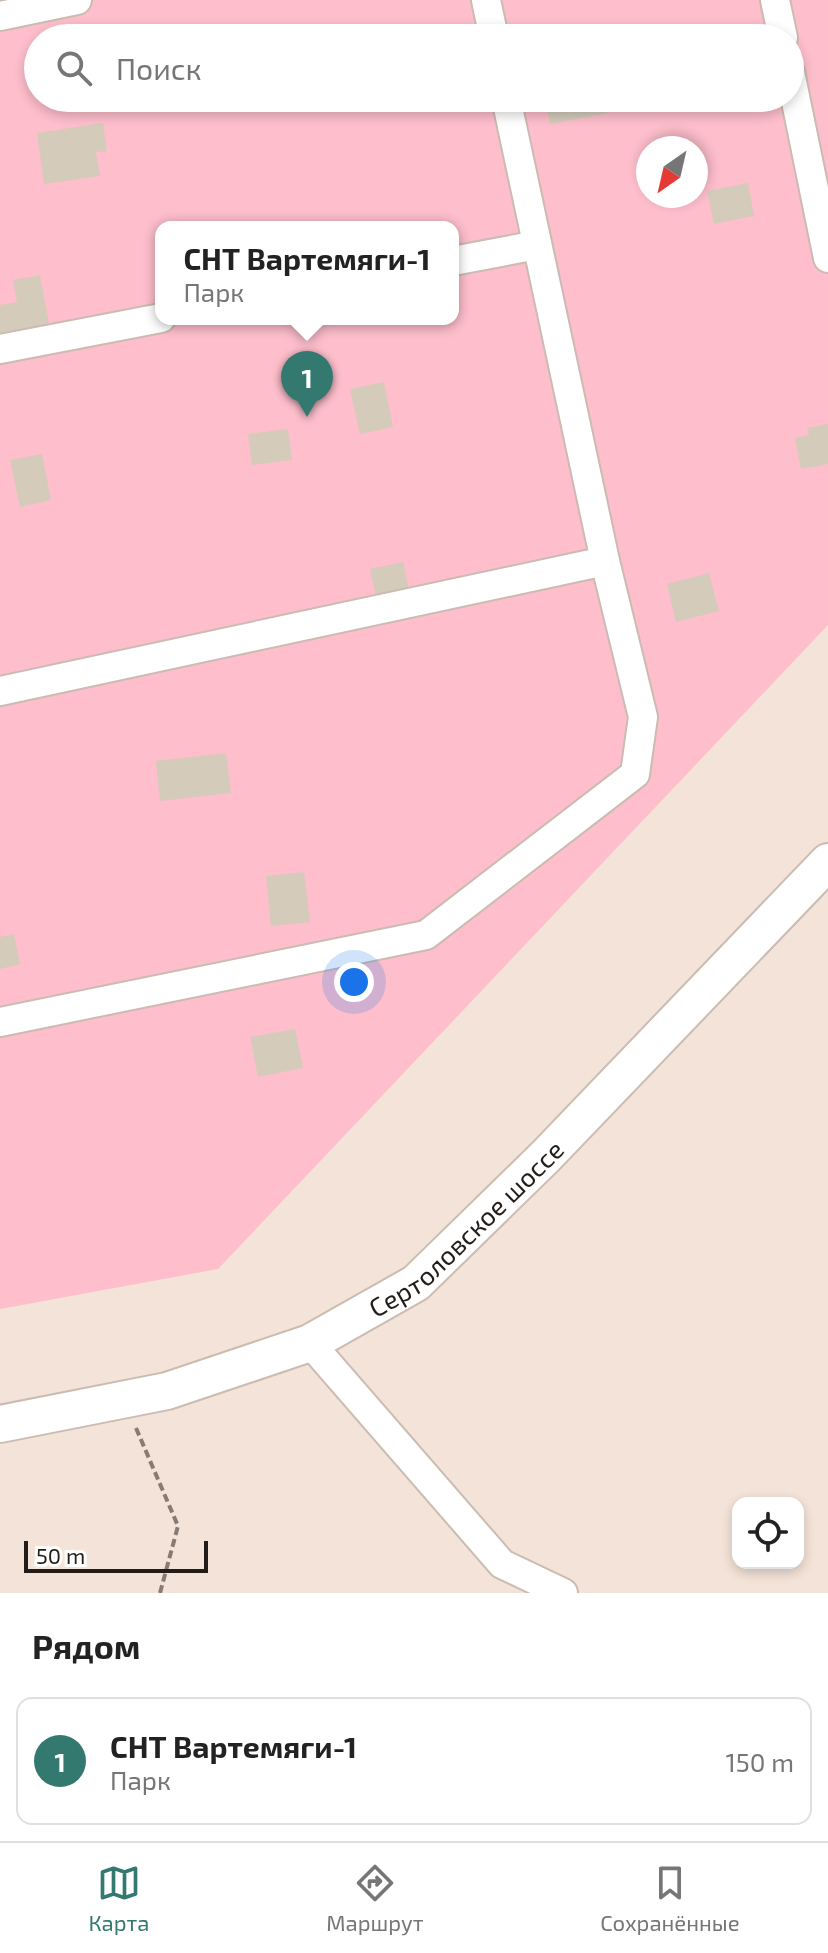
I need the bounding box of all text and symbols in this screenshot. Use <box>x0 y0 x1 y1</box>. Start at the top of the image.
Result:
search box <box>24 24 804 112</box>
icon: search <box>52 46 96 90</box>
text: Поиск <box>116 50 202 86</box>
north arrow <box>636 136 708 208</box>
popup <box>155 221 459 325</box>
text: СНТ Вартемяги-1 <box>183 240 431 276</box>
text: Парк <box>183 276 244 307</box>
pin: 1 <box>281 351 333 417</box>
your location <box>334 962 374 1002</box>
street label: Сертоловское шоссе <box>363 1133 569 1322</box>
map controls <box>732 1497 804 1569</box>
button: locate <box>732 1497 804 1569</box>
scale bar <box>24 1537 208 1573</box>
text: 50 m <box>36 1542 85 1568</box>
text: Рядом <box>32 1625 140 1666</box>
text: СНТ Вартемяги-1 <box>110 1728 357 1764</box>
text: 1 <box>54 1746 66 1777</box>
text: 150 m <box>725 1746 794 1777</box>
text: Парк <box>110 1764 171 1795</box>
tab: Карта <box>88 1861 149 1935</box>
tab: Маршрут <box>326 1861 423 1935</box>
tab: Сохранённые <box>600 1861 740 1935</box>

